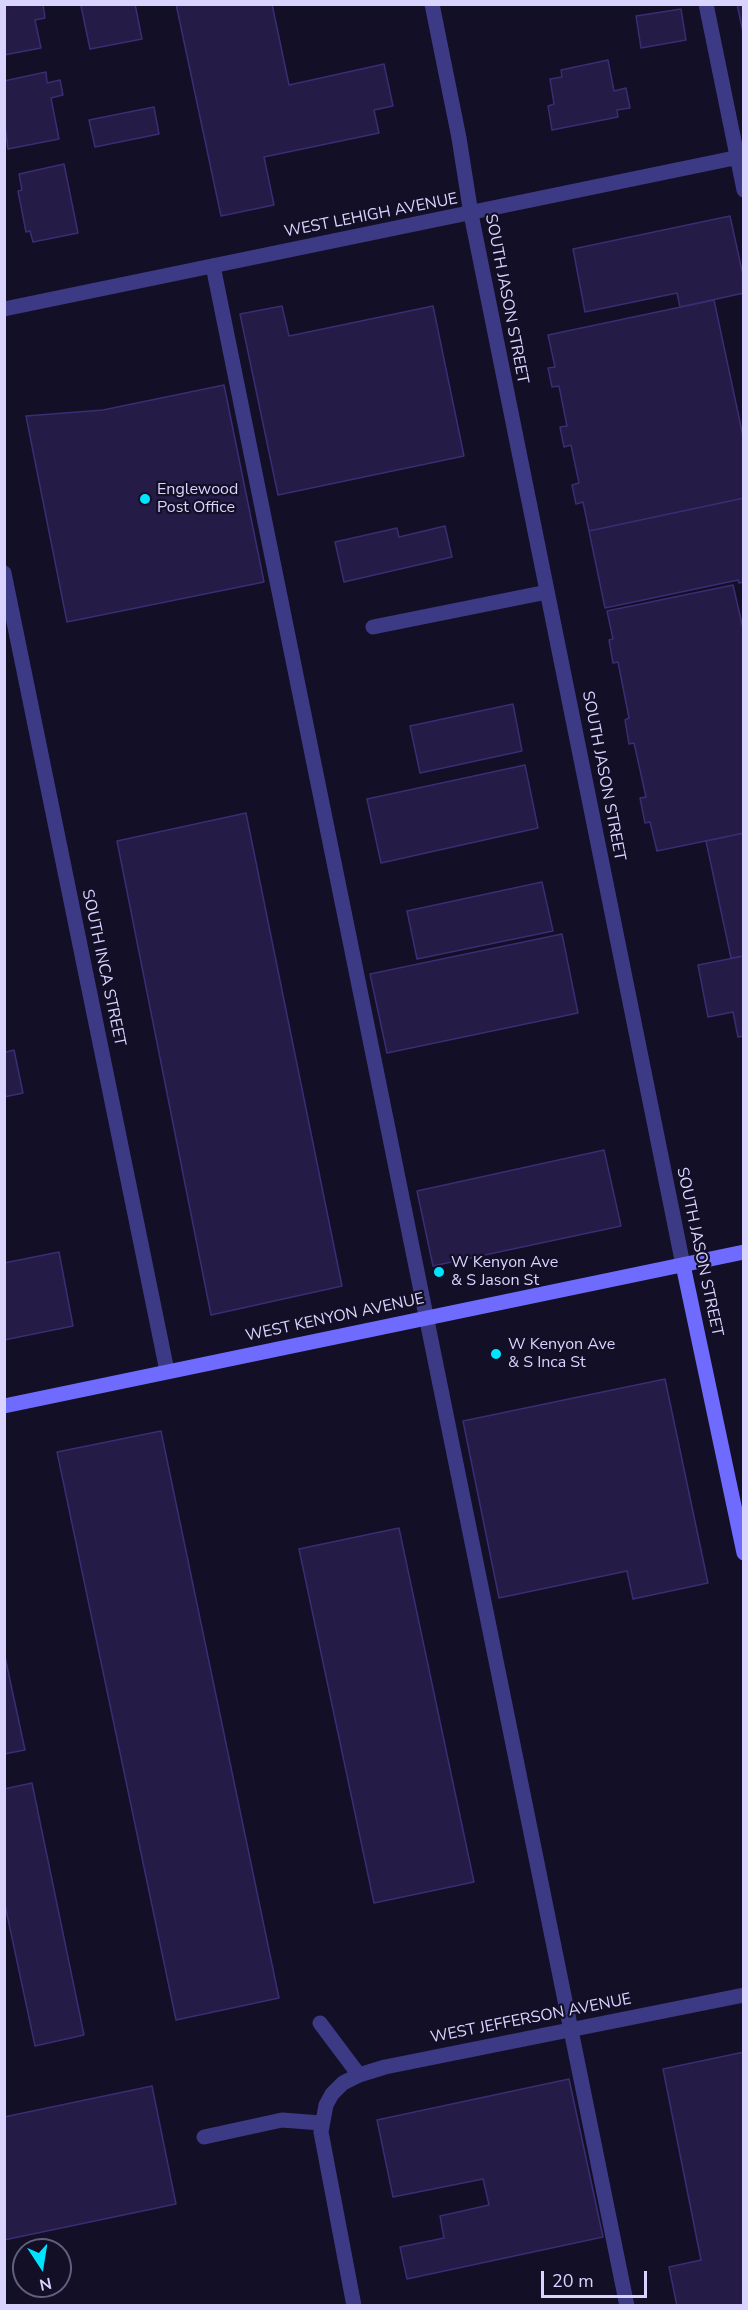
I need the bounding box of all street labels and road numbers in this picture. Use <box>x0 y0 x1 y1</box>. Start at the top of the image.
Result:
street label: WEST LEHIGH AVENUE <box>283 190 459 242</box>
street label: SOUTH JASON STREET <box>480 212 532 386</box>
street label: SOUTH JASON STREET <box>577 689 629 863</box>
street label: SOUTH INCA STREET <box>77 888 129 1048</box>
street label: SOUTH JASON STREET <box>672 1166 726 1338</box>
street label: WEST KENYON AVENUE <box>244 1290 426 1346</box>
street label: WEST JEFFERSON AVENUE <box>429 1990 633 2048</box>

